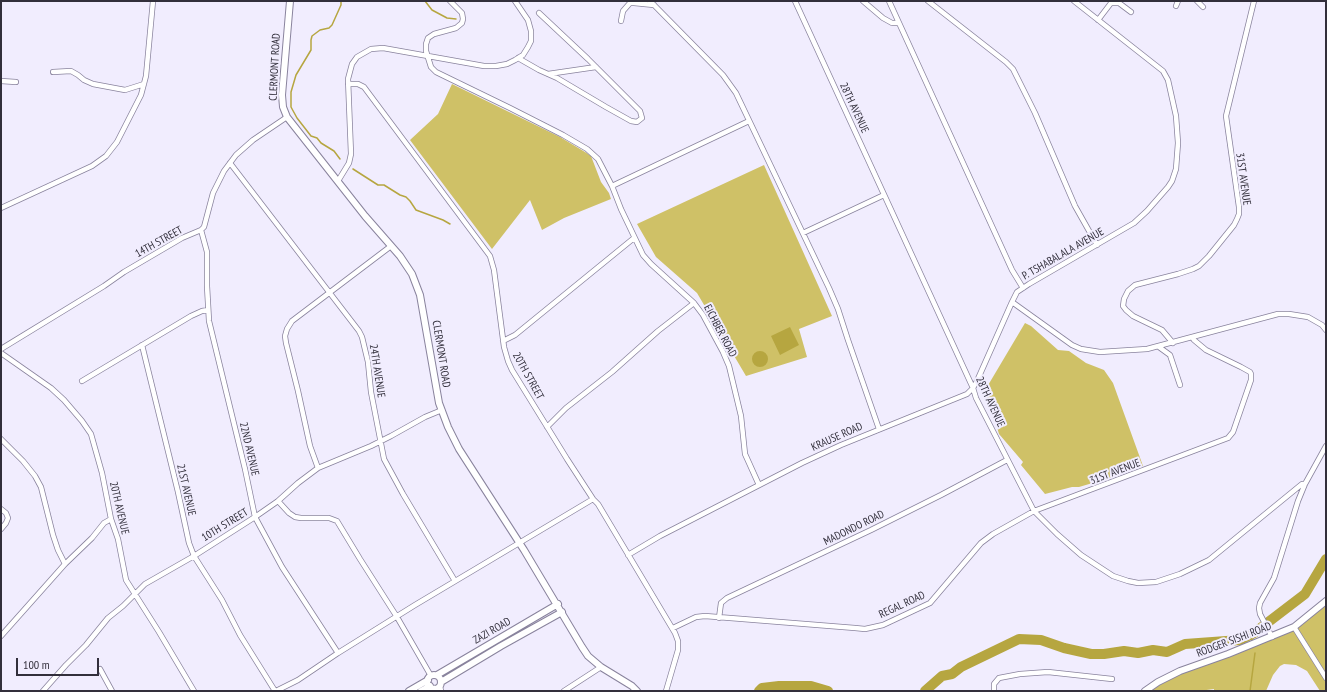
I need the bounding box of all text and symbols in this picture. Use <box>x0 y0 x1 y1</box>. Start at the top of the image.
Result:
street label: CLERMONT ROAD <box>267 33 283 101</box>
street label: 28TH AVENUE <box>837 81 871 135</box>
street label: 31ST AVENUE <box>1233 152 1253 206</box>
street label: 14TH STREET <box>133 224 185 260</box>
street label: P. TSHABALALA AVENUE <box>1020 225 1106 283</box>
street label: EICHBER ROAD <box>701 303 739 359</box>
street label: CLERMONT ROAD <box>429 320 453 388</box>
street label: 24TH AVENUE <box>366 343 388 399</box>
street label: 20TH STREET <box>510 350 546 402</box>
street label: 28TH AVENUE <box>973 375 1007 429</box>
street label: KRAUSE ROAD <box>809 420 865 454</box>
street label: 22ND AVENUE <box>236 421 262 477</box>
street label: 31ST AVENUE <box>1088 456 1142 488</box>
street label: 21ST AVENUE <box>174 463 198 517</box>
street label: 20TH AVENUE <box>106 480 132 536</box>
street label: 10TH STREET <box>199 506 251 544</box>
street label: MADONDO ROAD <box>822 508 886 548</box>
street label: REGAL ROAD <box>877 589 927 621</box>
street label: ZAZI ROAD <box>471 615 513 647</box>
street label: RODGER SISHI ROAD <box>1195 620 1273 660</box>
scale bar <box>18 650 101 676</box>
text: 100 m <box>23 657 50 672</box>

